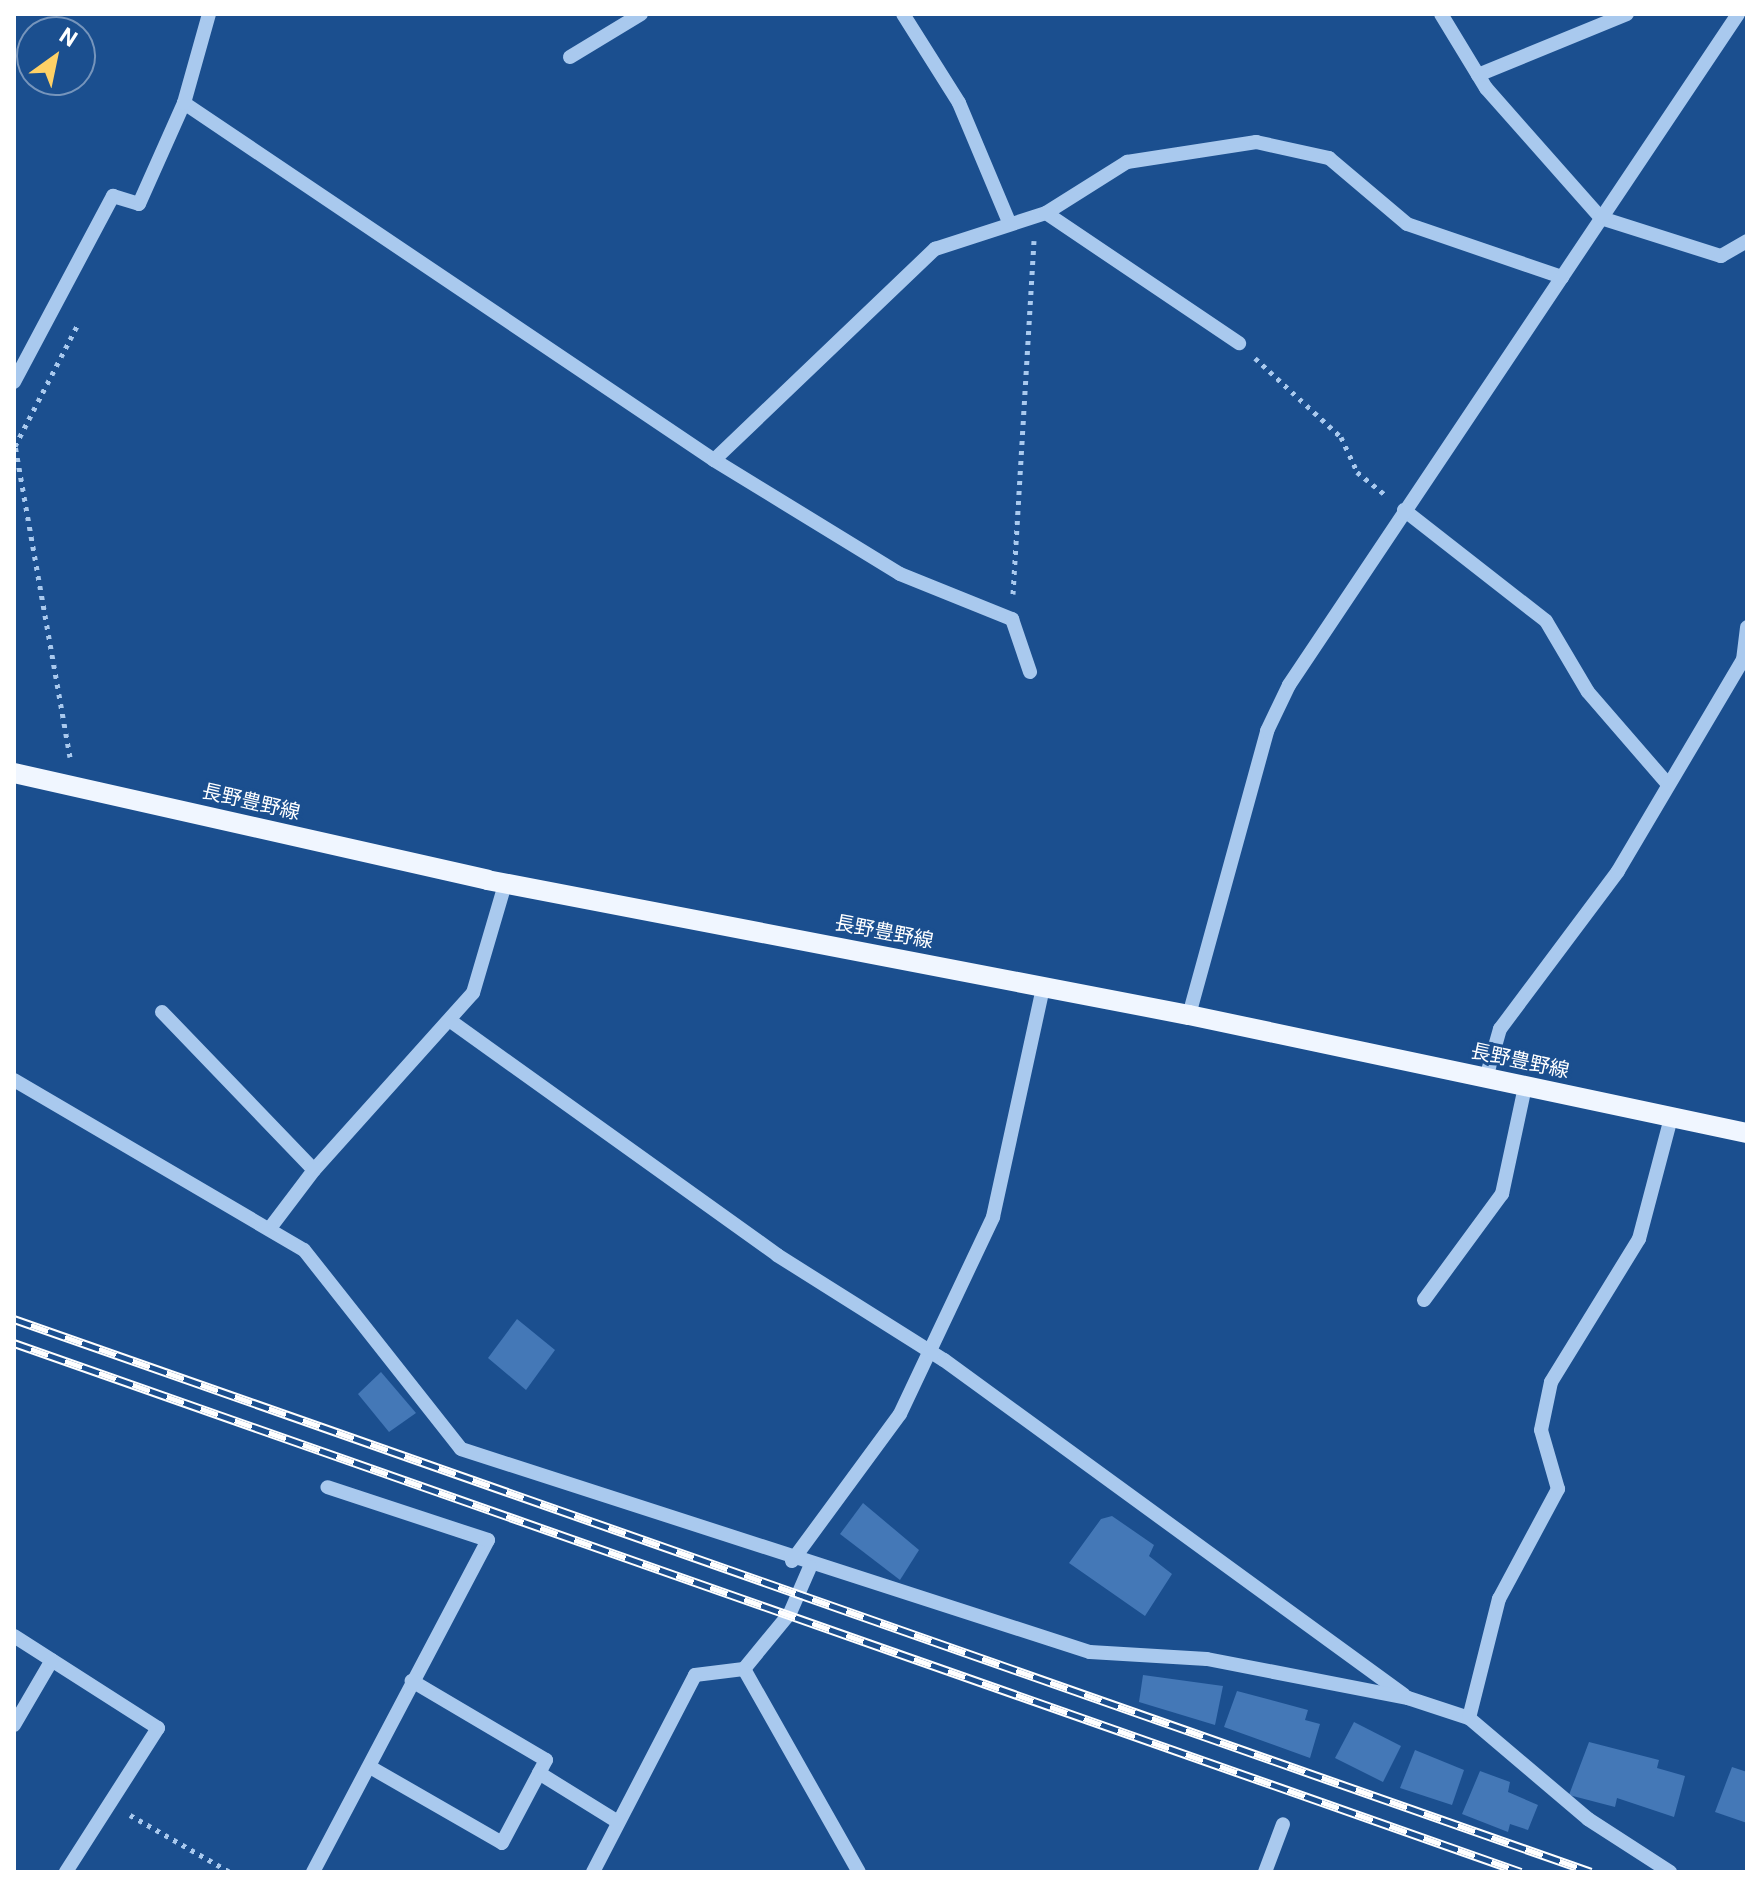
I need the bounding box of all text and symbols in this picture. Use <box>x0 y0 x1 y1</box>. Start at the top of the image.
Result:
north arrow <box>16 16 96 96</box>
text: N <box>55 22 82 52</box>
street label: 長野豊野線 <box>200 779 302 825</box>
street label: 長野豊野線 <box>833 911 935 953</box>
street label: 長野豊野線 <box>1469 1039 1571 1083</box>

